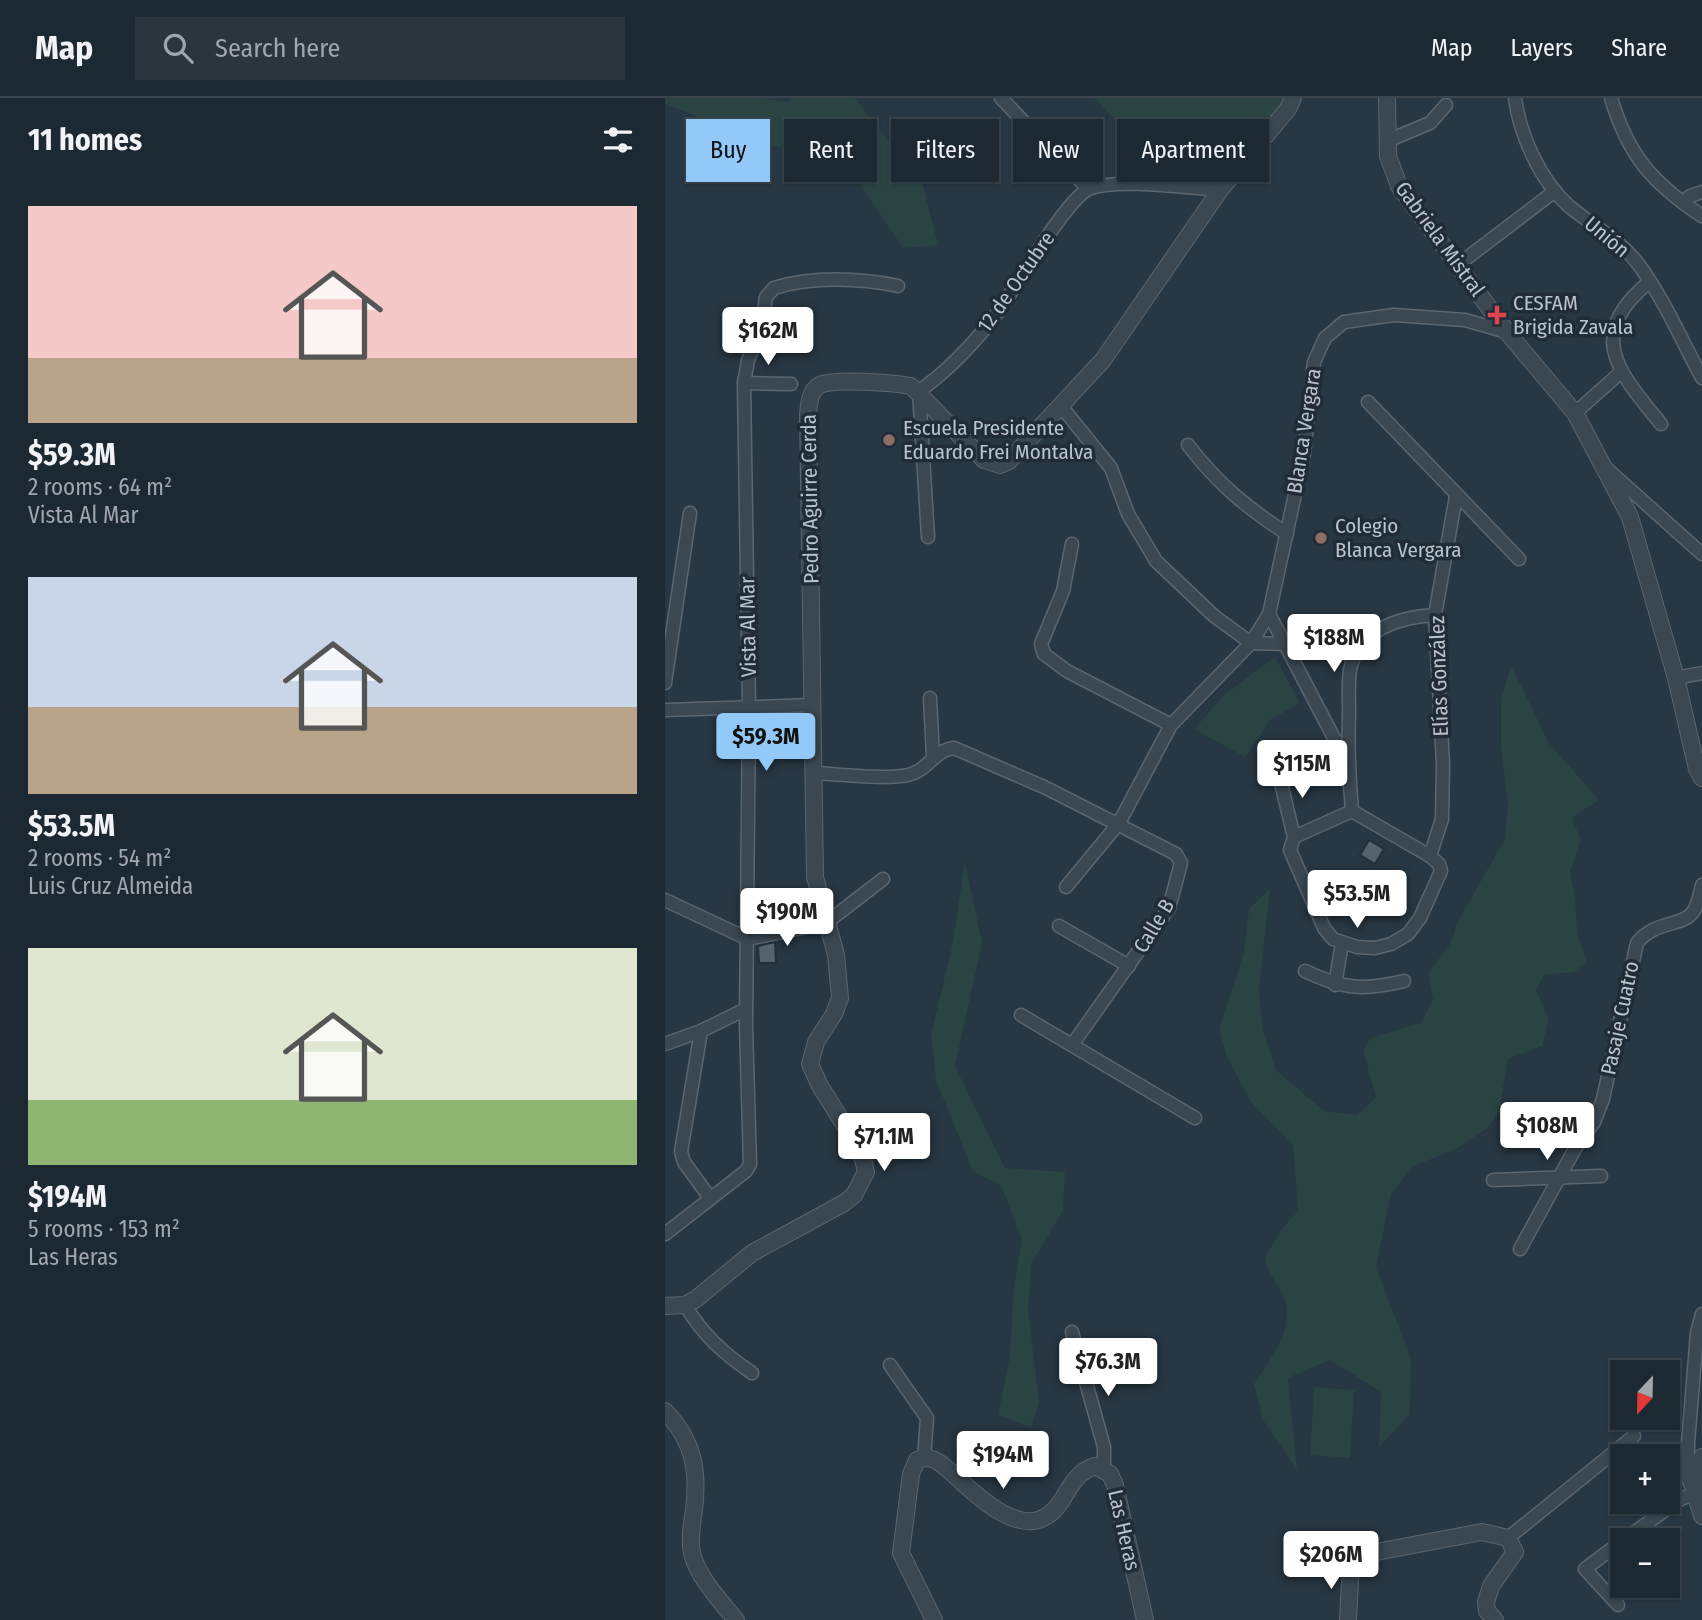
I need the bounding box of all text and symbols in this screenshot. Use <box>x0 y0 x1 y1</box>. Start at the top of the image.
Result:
search box <box>135 17 625 80</box>
text: Map <box>35 28 93 68</box>
icon: search <box>159 29 197 67</box>
text: Search here <box>215 33 340 64</box>
text: Map <box>1431 34 1473 62</box>
text: Layers <box>1511 34 1573 62</box>
text: Share <box>1611 34 1667 62</box>
chip: Buy <box>686 119 770 182</box>
chip: Rent <box>784 119 877 182</box>
chip: Filters <box>891 119 999 182</box>
chip: New <box>1013 119 1103 182</box>
chip: Apartment <box>1117 119 1269 182</box>
icon: filters <box>599 121 637 159</box>
text: 11 homes <box>28 122 142 158</box>
street label: Gabriela Mistral <box>1390 177 1491 302</box>
street label: Unión <box>1579 211 1635 263</box>
street label: 12 de Octubre <box>972 227 1060 337</box>
icon: home <box>270 252 396 378</box>
place label: CESFAM Brigida Zavala <box>1513 290 1633 340</box>
marker: CESFAM Brigida Zavala <box>1487 305 1507 325</box>
pin: $162M <box>719 308 817 367</box>
text: $162M <box>738 316 798 344</box>
street label: Blanca Vergara <box>1281 366 1327 496</box>
street label: Pedro Aguirre Cerda <box>796 414 824 584</box>
place label: Escuela Presidente Eduardo Frei Montalva <box>903 415 1093 465</box>
marker: Escuela Presidente Eduardo Frei Montalva <box>881 432 897 448</box>
text: $59.3M <box>28 437 116 473</box>
text: 2 rooms · 64 m² <box>28 473 172 501</box>
text: Vista Al Mar <box>28 501 139 529</box>
place label: Colegio Blanca Vergara <box>1335 513 1462 563</box>
marker: Colegio Blanca Vergara <box>1313 530 1329 546</box>
street label: Vista Al Mar <box>734 576 762 678</box>
pin: $188M <box>1285 614 1383 674</box>
street label: Elías González <box>1424 615 1454 737</box>
icon: home <box>270 623 396 749</box>
text: $188M <box>1303 623 1365 651</box>
pin: $59.3M <box>709 714 823 773</box>
text: $59.3M <box>732 722 800 750</box>
pin: $115M <box>1253 740 1351 800</box>
text: $115M <box>1273 749 1331 777</box>
text: $53.5M <box>28 808 115 844</box>
text: 2 rooms · 54 m² <box>28 844 171 872</box>
pin: $53.5M <box>1300 870 1414 930</box>
text: Luis Cruz Almeida <box>28 872 193 900</box>
text: $53.5M <box>1324 879 1390 907</box>
pin: $190M <box>738 888 836 948</box>
street label: Calle B <box>1128 894 1180 958</box>
text: $190M <box>756 897 818 925</box>
street label: Pasaje Cuatro <box>1595 959 1645 1077</box>
icon: home <box>270 994 396 1120</box>
pin: $108M <box>1498 1102 1596 1162</box>
text: $108M <box>1516 1111 1578 1139</box>
pin: $71.1M <box>827 1114 941 1173</box>
text: $71.1M <box>854 1122 914 1150</box>
text: $194M <box>28 1179 107 1215</box>
text: 5 rooms · 153 m² <box>28 1215 180 1243</box>
text: Las Heras <box>28 1243 118 1271</box>
pin: $76.3M <box>1051 1338 1165 1398</box>
text: $76.3M <box>1075 1347 1141 1375</box>
north arrow <box>1610 1360 1680 1430</box>
map controls <box>1610 1360 1680 1598</box>
pin: $194M <box>954 1432 1052 1491</box>
text: $194M <box>973 1440 1033 1468</box>
button: + <box>1610 1444 1680 1514</box>
street label: Las Heras <box>1102 1487 1146 1573</box>
button: − <box>1610 1528 1680 1598</box>
pin: $206M <box>1282 1532 1380 1591</box>
text: $206M <box>1299 1540 1363 1568</box>

